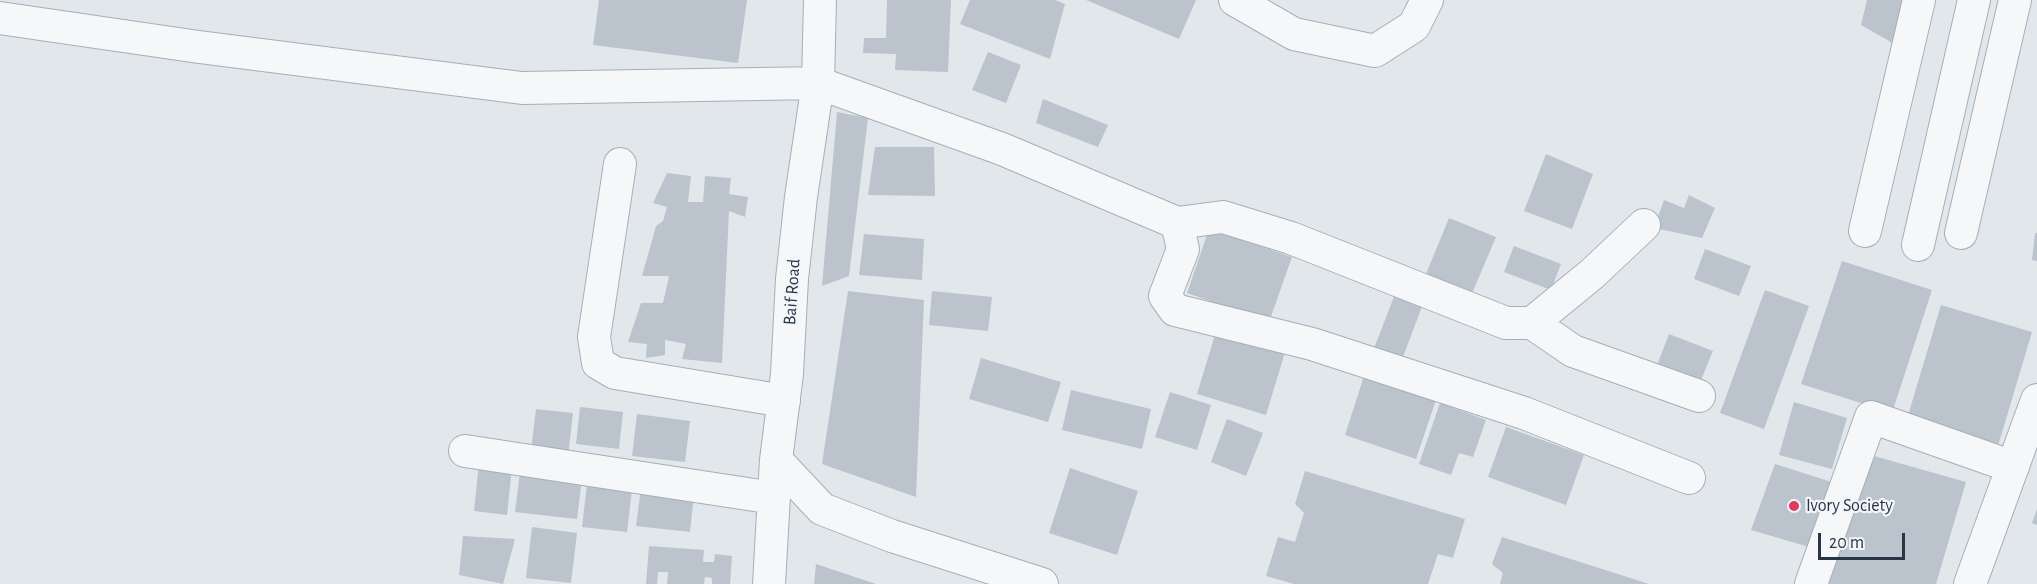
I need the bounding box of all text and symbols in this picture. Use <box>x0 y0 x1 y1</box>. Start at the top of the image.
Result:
street label: Baif Road <box>779 258 805 326</box>
place label: Ivory Society <box>1806 495 1893 517</box>
marker: Ivory Society <box>1787 499 1801 513</box>
scale bar <box>1821 521 1908 559</box>
text: 20 m <box>1829 534 1864 552</box>

